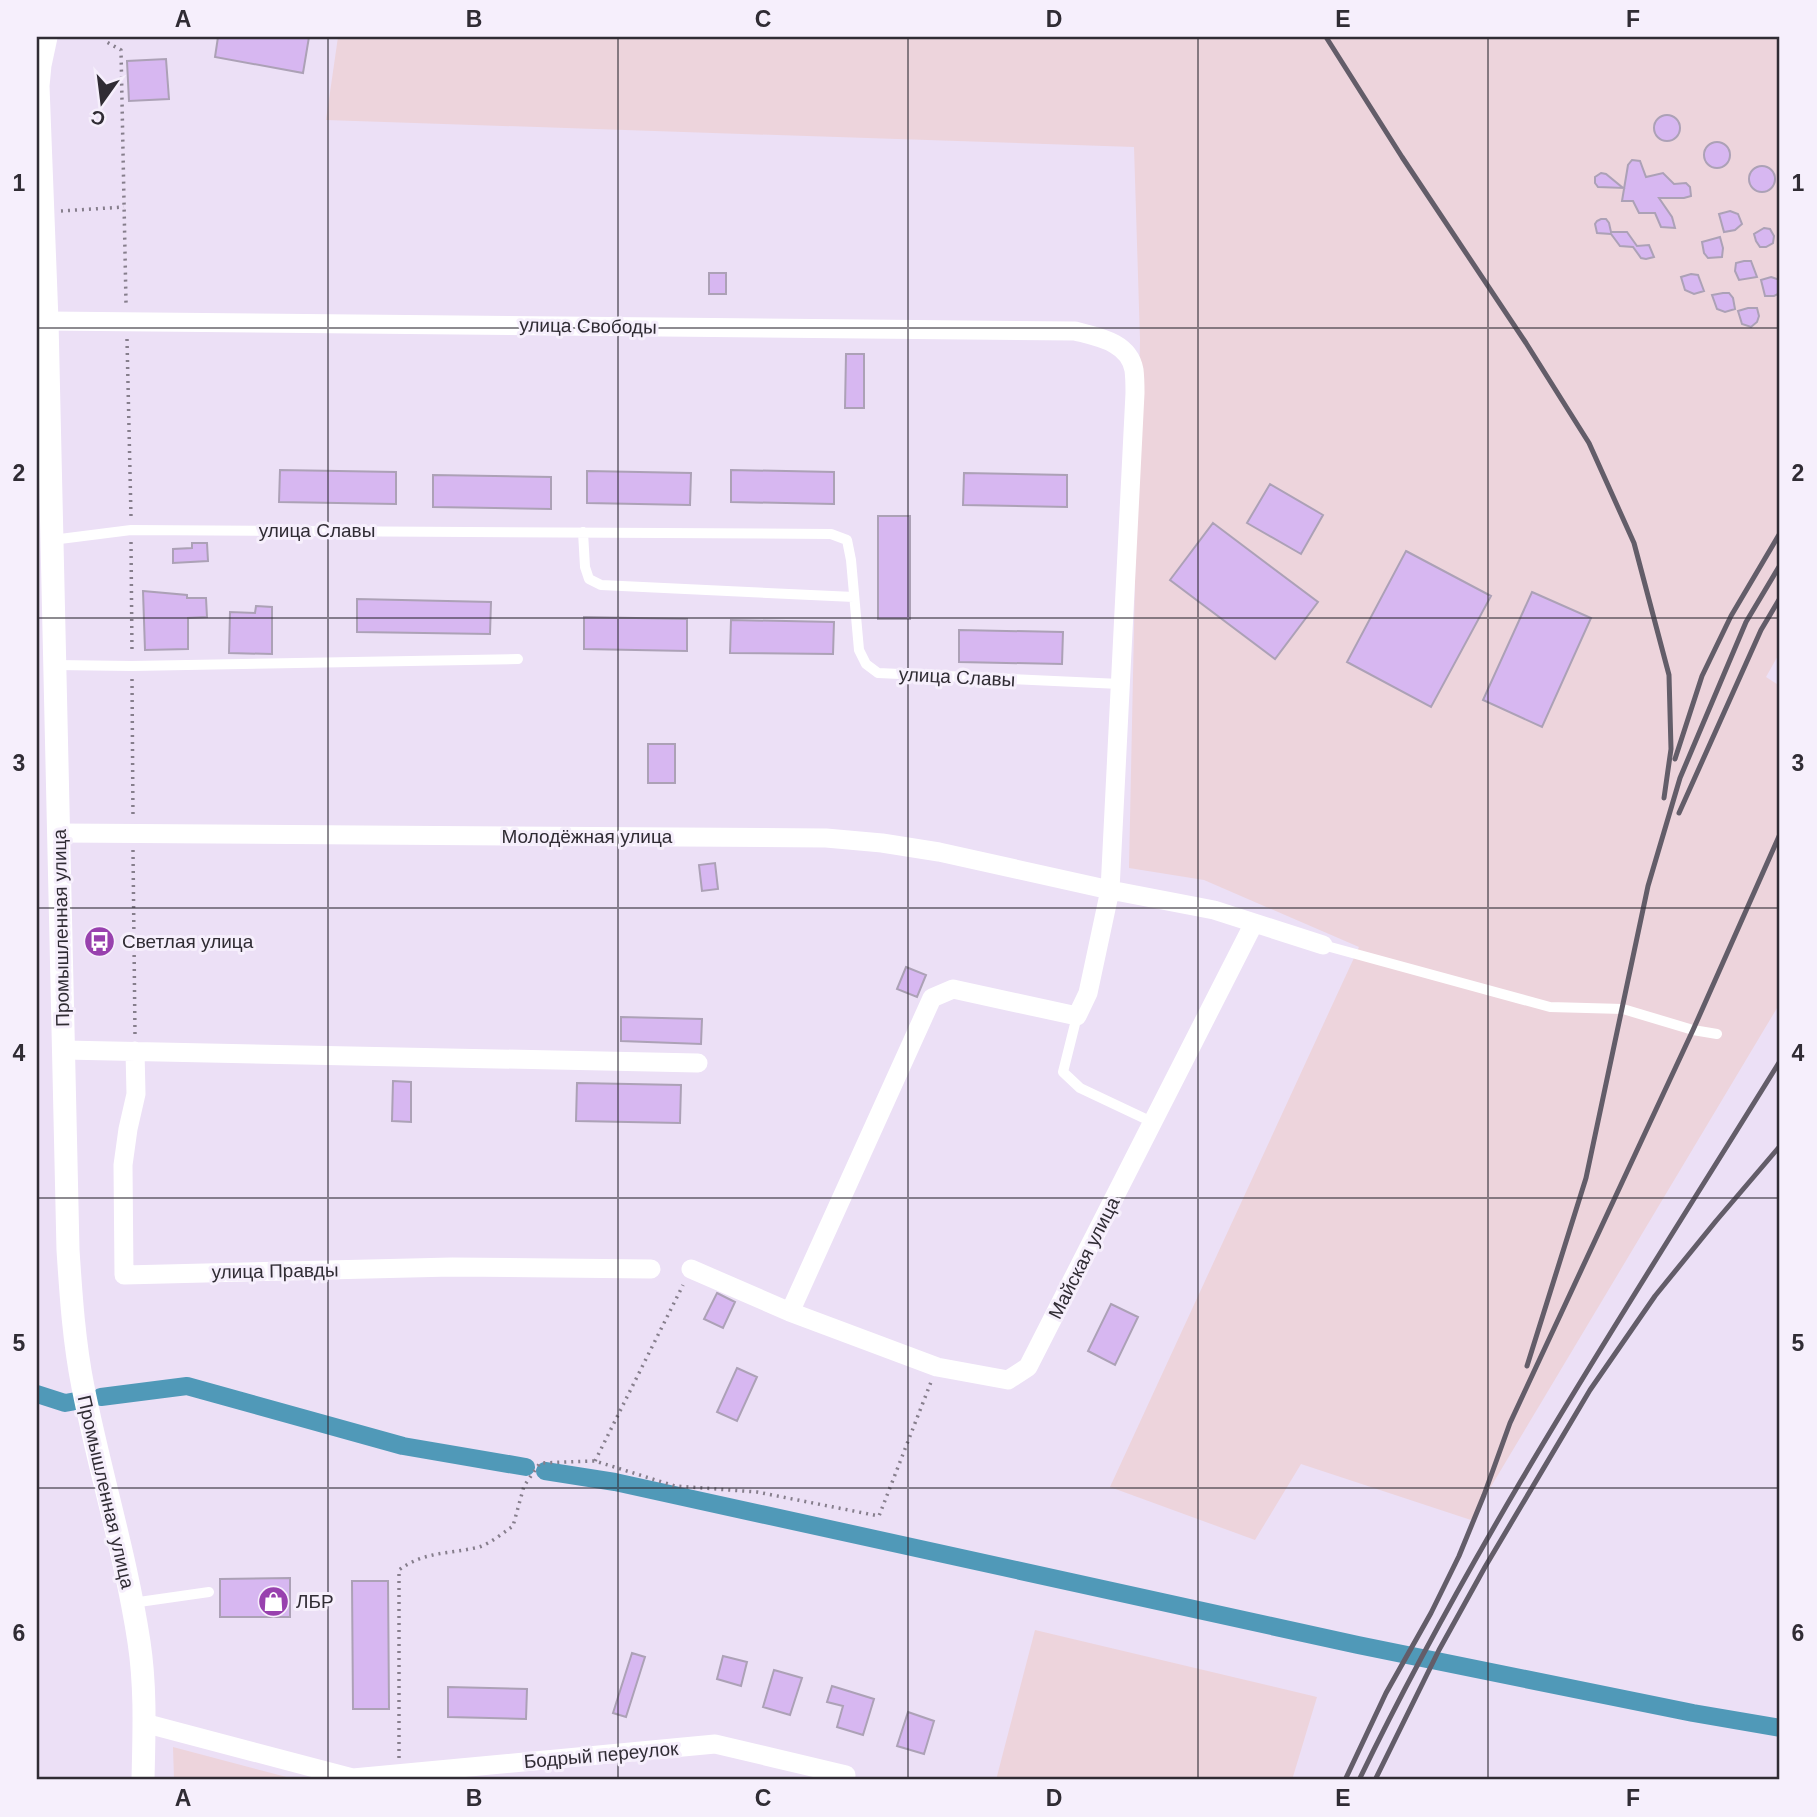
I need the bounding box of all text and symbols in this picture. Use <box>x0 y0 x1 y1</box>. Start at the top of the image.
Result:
text: A <box>175 6 191 32</box>
text: B <box>466 6 482 32</box>
text: C <box>755 6 771 32</box>
text: D <box>1046 6 1062 32</box>
text: E <box>1335 6 1351 32</box>
text: F <box>1626 6 1640 32</box>
north arrow <box>66 66 136 136</box>
text: С <box>89 106 107 130</box>
text: 1 <box>13 170 26 196</box>
text: 1 <box>1792 170 1805 196</box>
street label: улица Свободы <box>519 314 657 338</box>
text: 2 <box>13 460 25 486</box>
text: 2 <box>1792 460 1804 486</box>
street label: улица Славы <box>259 520 375 541</box>
street label: улица Славы <box>898 663 1016 691</box>
text: 3 <box>13 750 25 776</box>
text: 3 <box>1792 750 1804 776</box>
street label: Молодёжная улица <box>502 826 673 847</box>
street label: Промышленная улица <box>49 829 73 1027</box>
bus stop icon: Светлая улица <box>82 924 116 958</box>
place label: Светлая улица <box>122 931 254 952</box>
text: 4 <box>13 1040 26 1066</box>
text: 4 <box>1792 1040 1805 1066</box>
street label: Майская улица <box>1044 1193 1124 1322</box>
street label: улица Правды <box>211 1259 339 1283</box>
text: 5 <box>13 1330 26 1356</box>
text: 5 <box>1792 1330 1805 1356</box>
street label: Промышленная улица <box>74 1393 139 1591</box>
shop icon: ЛБР <box>256 1584 290 1618</box>
place label: ЛБР <box>296 1591 334 1612</box>
text: 6 <box>13 1620 25 1646</box>
text: 6 <box>1792 1620 1804 1646</box>
street label: Бодрый переулок <box>523 1738 680 1772</box>
text: A <box>175 1785 191 1811</box>
text: B <box>466 1785 482 1811</box>
text: C <box>755 1785 771 1811</box>
text: D <box>1046 1785 1062 1811</box>
text: E <box>1335 1785 1351 1811</box>
text: F <box>1626 1785 1640 1811</box>

